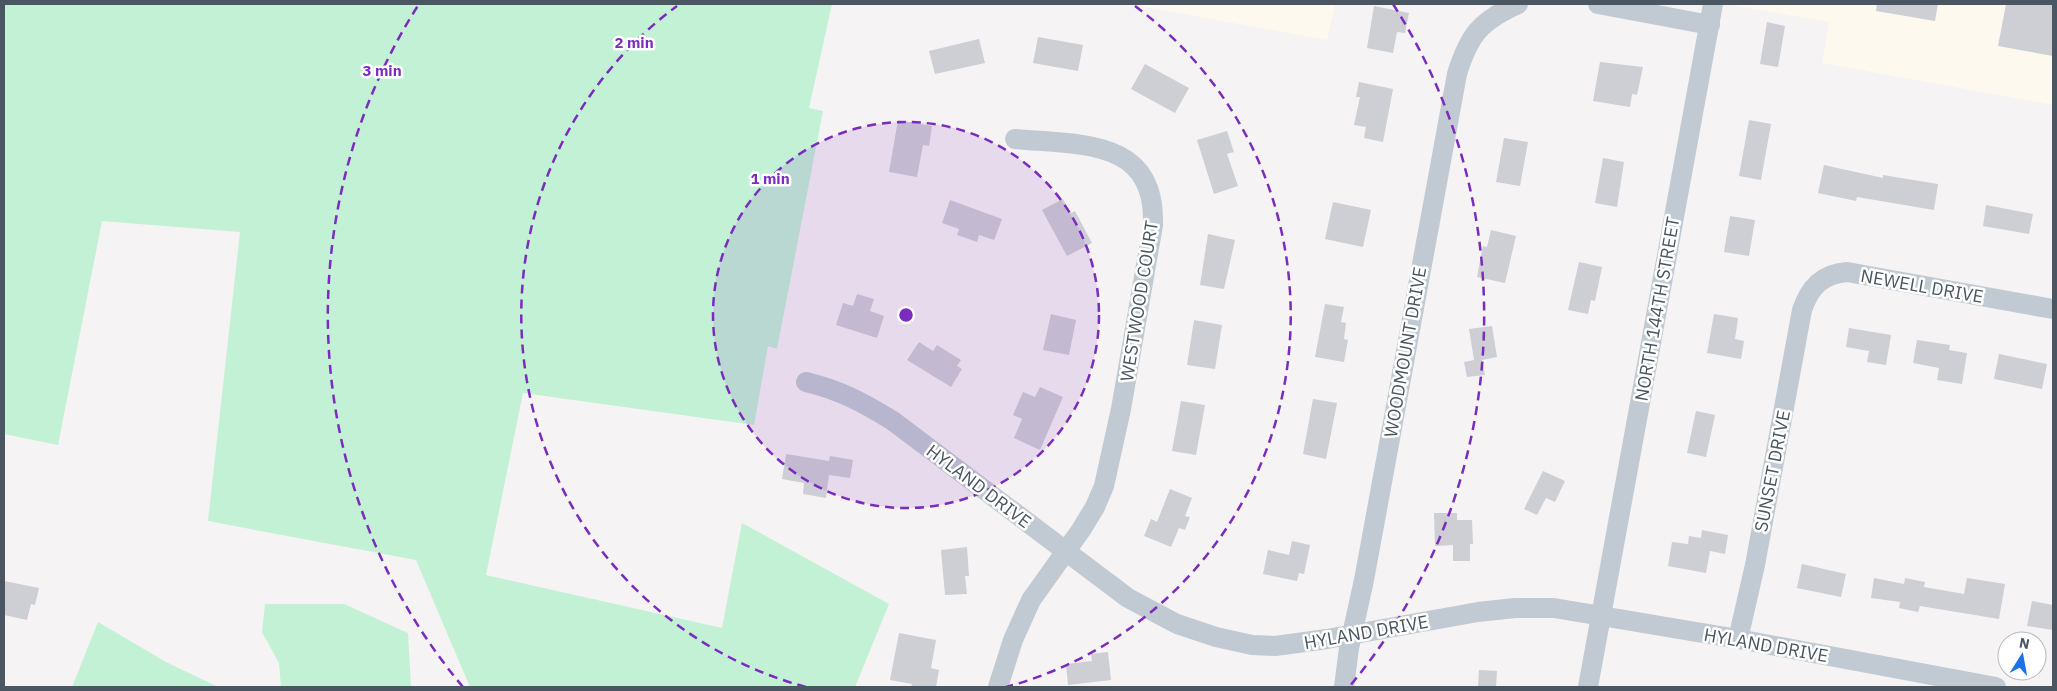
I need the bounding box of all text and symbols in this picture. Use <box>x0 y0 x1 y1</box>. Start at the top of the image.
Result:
text: 2 min <box>614 33 654 52</box>
text: 3 min <box>362 61 402 80</box>
text: 1 min <box>750 169 790 188</box>
street label: NORTH 144TH STREET <box>1629 215 1685 403</box>
street label: WESTWOOD COURT <box>1115 219 1163 383</box>
street label: NEWELL DRIVE <box>1859 264 1985 308</box>
street label: WOODMOUNT DRIVE <box>1379 265 1431 439</box>
centre of rings <box>897 306 915 324</box>
street label: SUNSET DRIVE <box>1749 408 1795 534</box>
street label: HYLAND DRIVE <box>922 439 1036 533</box>
street label: HYLAND DRIVE <box>1302 610 1430 654</box>
street label: HYLAND DRIVE <box>1702 623 1830 667</box>
north arrow <box>1997 631 2047 681</box>
text: N <box>2018 633 2031 653</box>

